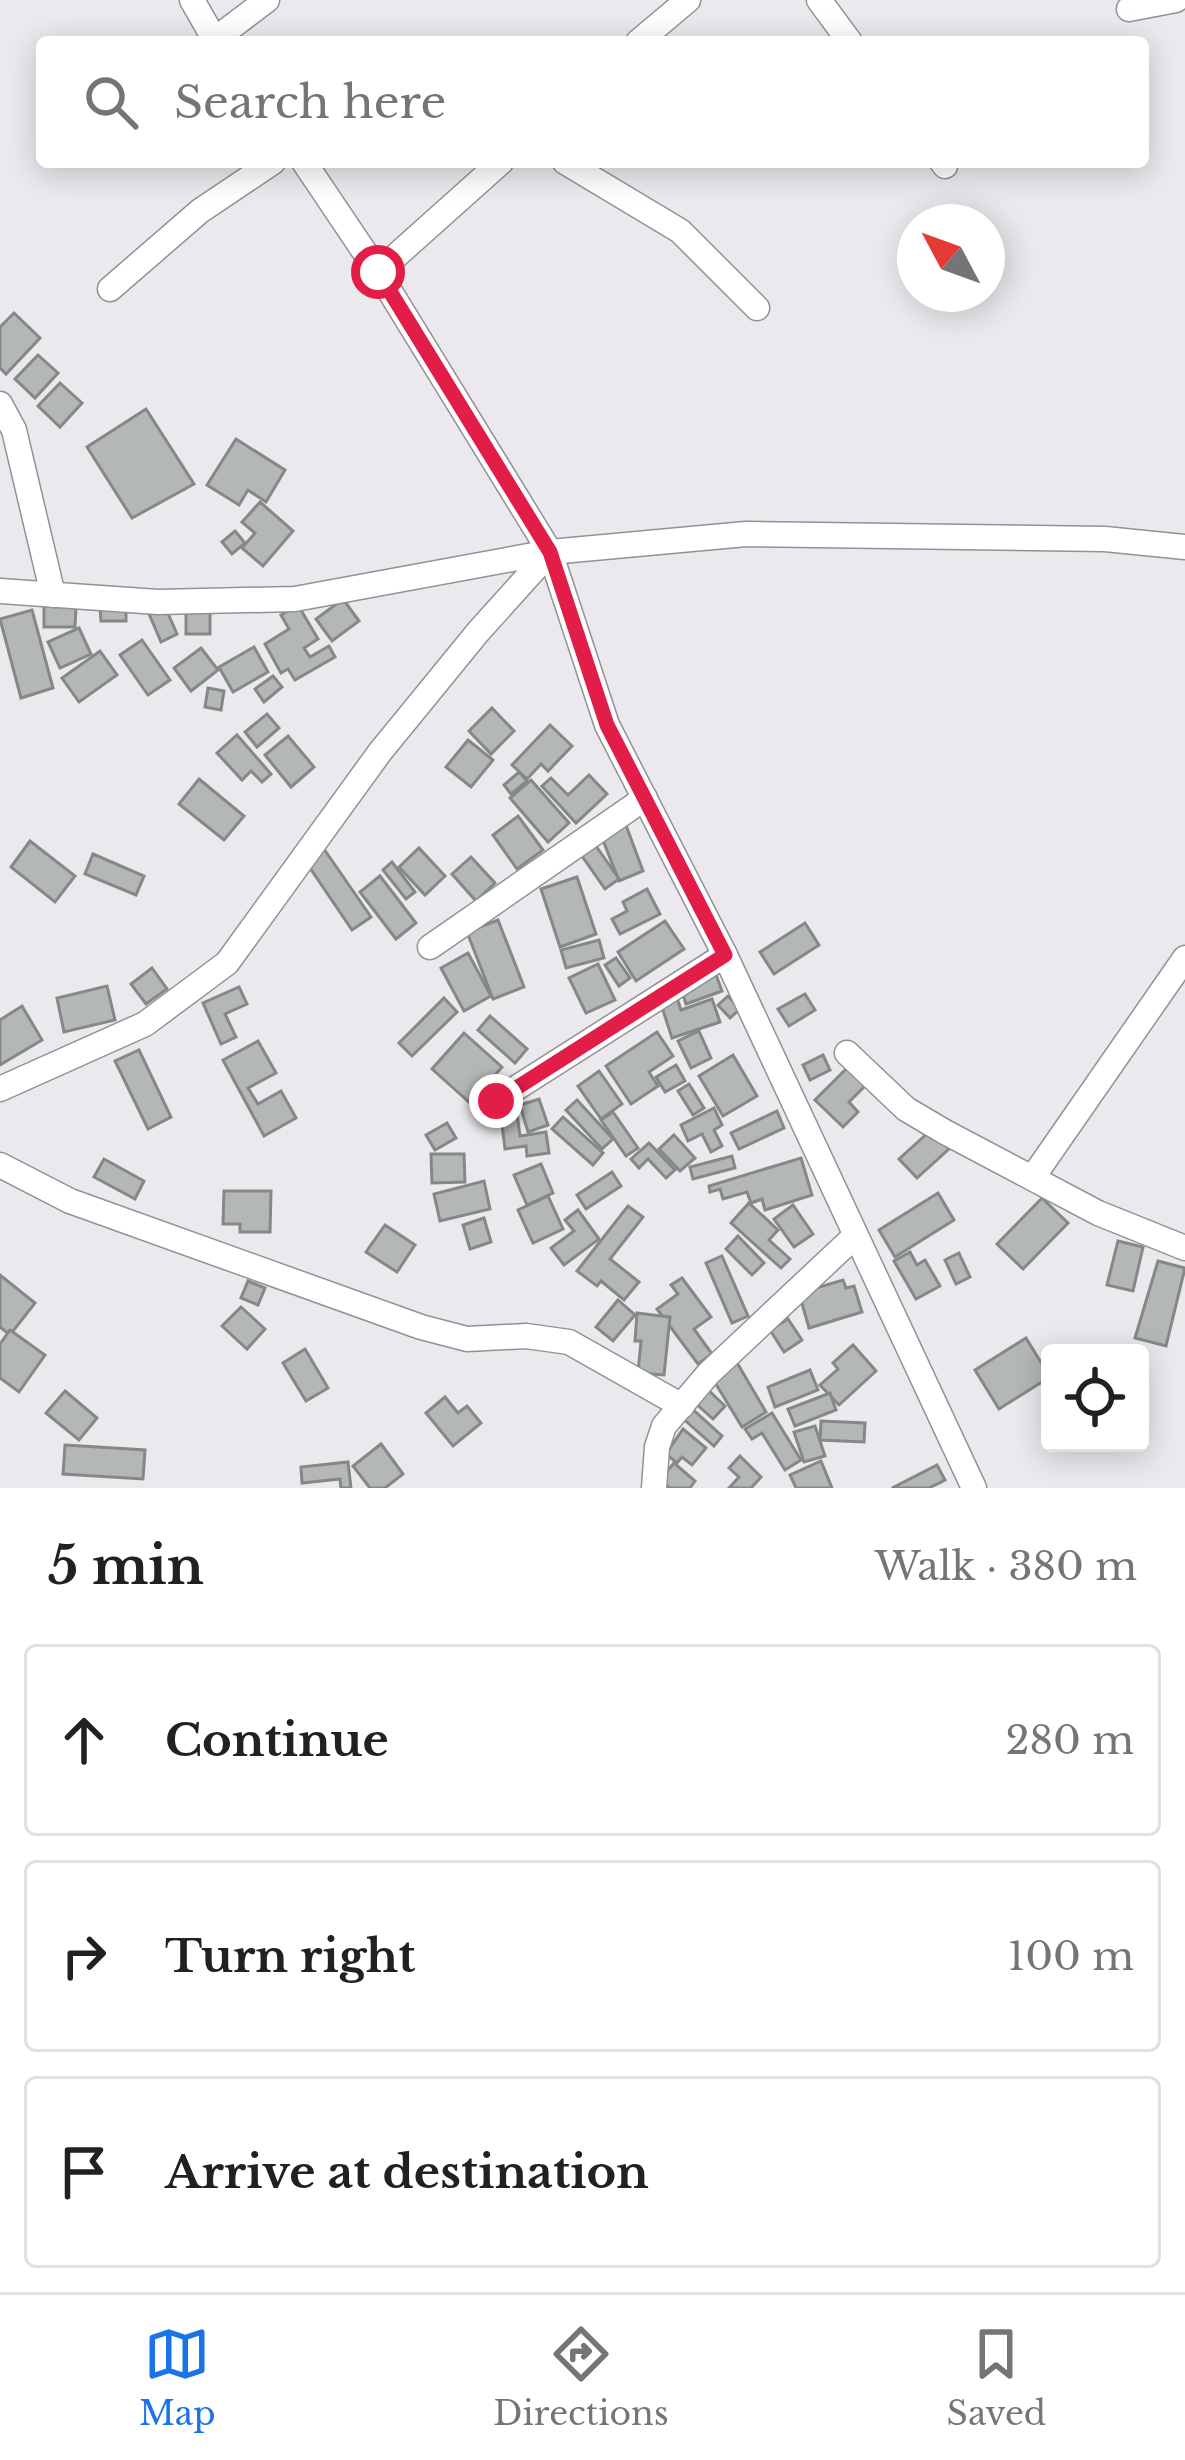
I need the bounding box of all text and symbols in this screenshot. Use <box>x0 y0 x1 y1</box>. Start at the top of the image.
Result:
search box <box>36 36 1149 168</box>
icon: search <box>78 69 144 135</box>
text: Search here <box>174 74 446 130</box>
north arrow <box>897 204 1005 312</box>
route start <box>351 245 405 299</box>
route end <box>469 1074 523 1128</box>
map controls <box>1041 1344 1149 1452</box>
button: locate <box>1041 1344 1149 1452</box>
text: 5 min <box>48 1535 204 1598</box>
text: Walk · 380 m <box>875 1542 1137 1591</box>
icon: ahead <box>51 1707 117 1773</box>
text: Continue <box>165 1712 389 1768</box>
text: 280 m <box>1005 1716 1134 1765</box>
icon: right <box>51 1923 117 1989</box>
text: Turn right <box>165 1928 415 1984</box>
text: 100 m <box>1008 1932 1134 1981</box>
icon: arrive <box>51 2139 117 2205</box>
text: Arrive at destination <box>165 2144 649 2200</box>
tab: Map <box>139 2321 216 2434</box>
tab: Directions <box>493 2321 669 2434</box>
tab: Saved <box>947 2321 1046 2434</box>

